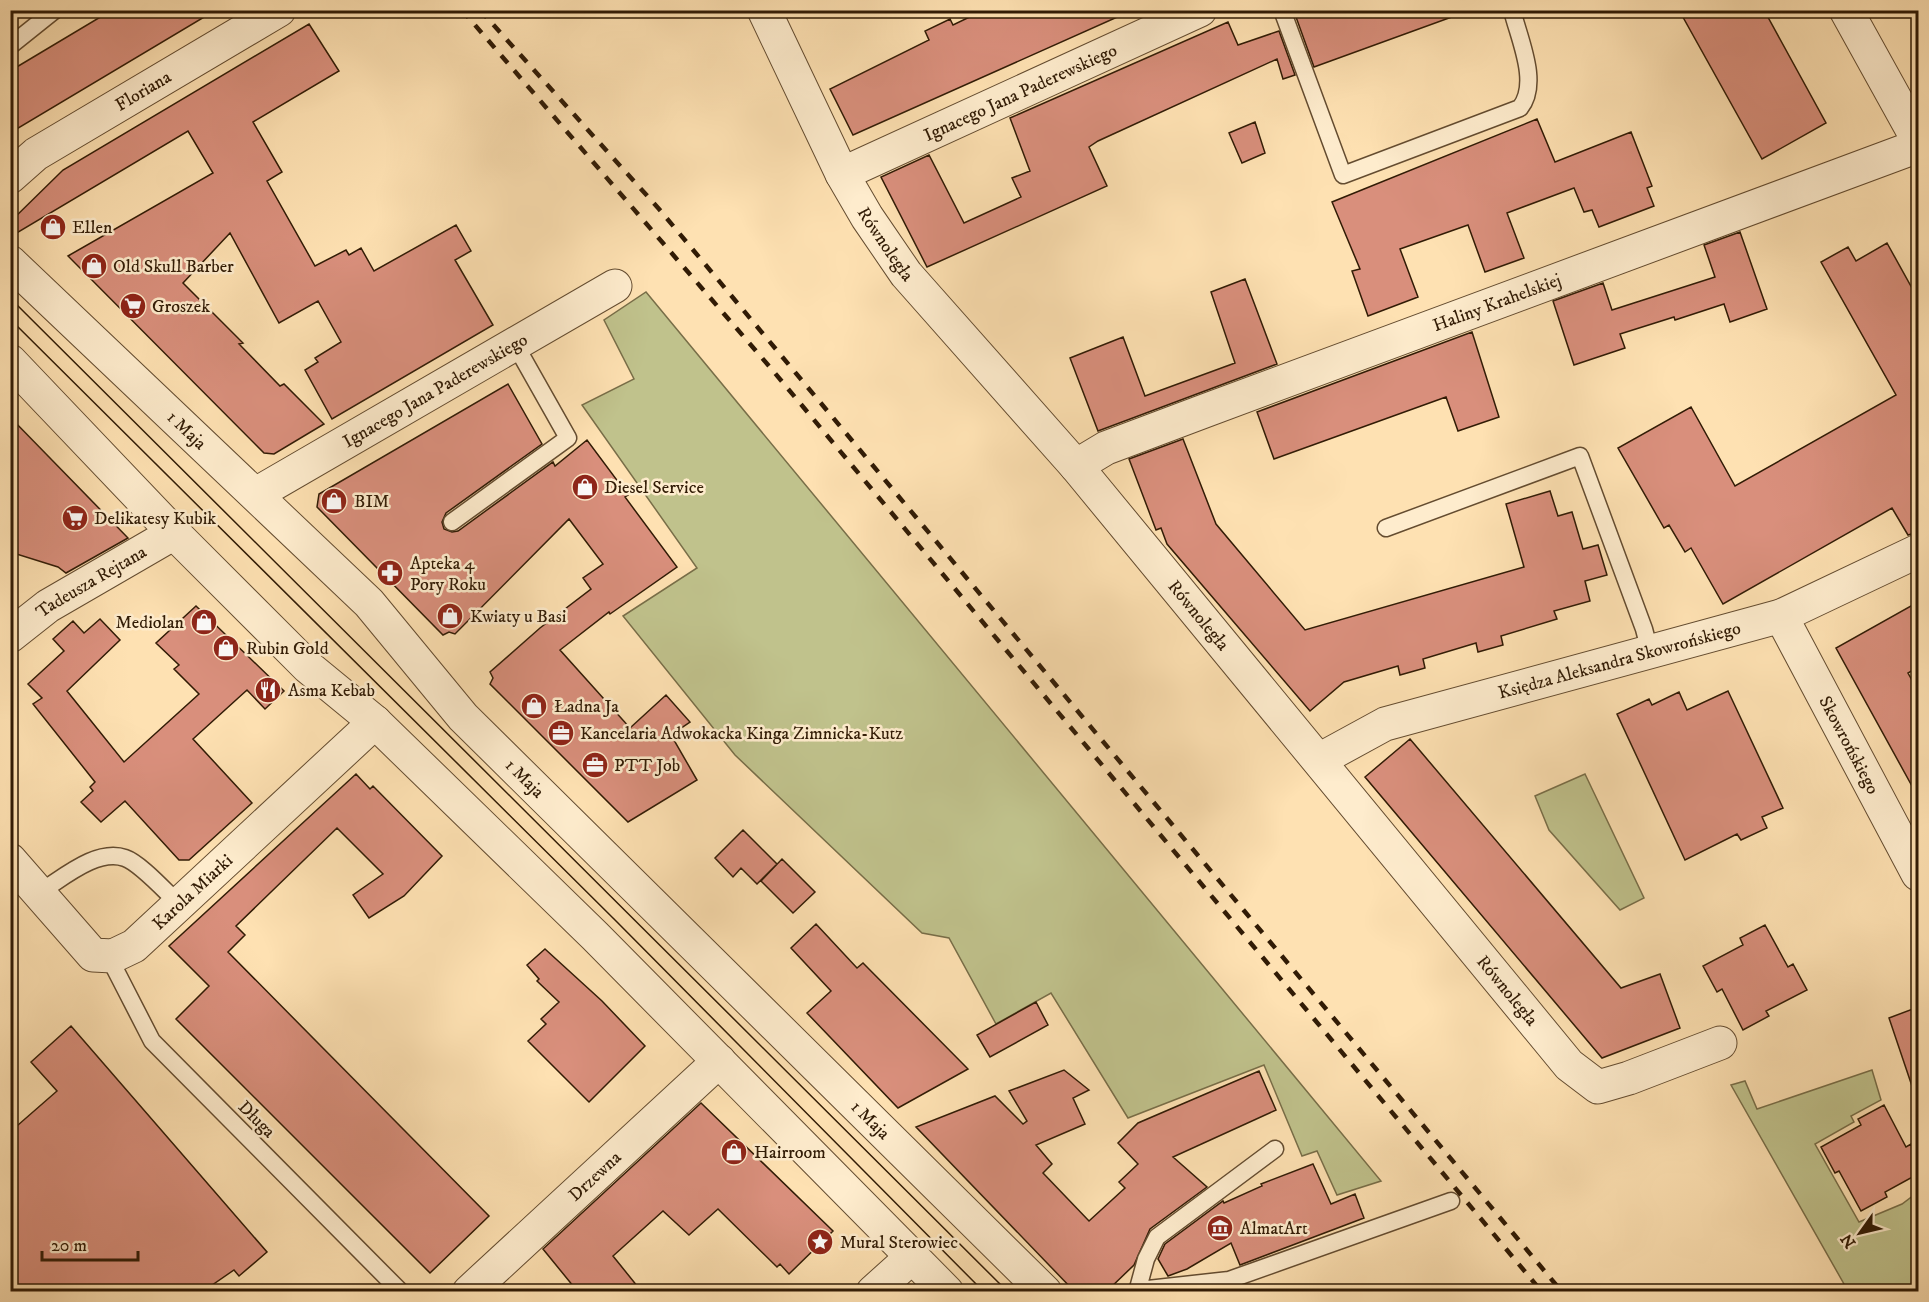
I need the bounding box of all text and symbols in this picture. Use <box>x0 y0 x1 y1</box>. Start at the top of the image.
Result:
street label: Ignacego Jana Paderewskiego <box>921 39 1121 147</box>
street label: Floriana <box>112 66 176 117</box>
street label: Równoległa <box>852 204 918 287</box>
shop icon: Ellen <box>38 212 68 242</box>
place label: Ellen <box>72 217 113 239</box>
shop icon: Old Skull Barber <box>79 251 109 281</box>
place label: Old Skull Barber <box>113 256 234 278</box>
street label: Haliny Krahelskiej <box>1430 270 1564 337</box>
supermarket icon: Groszek <box>118 291 148 321</box>
place label: Groszek <box>152 296 210 318</box>
street label: Ignacego Jana Paderewskiego <box>339 329 532 453</box>
street label: 1 Maja <box>162 407 211 455</box>
shop icon: Diesel Service <box>570 472 600 502</box>
place label: Diesel Service <box>604 477 704 499</box>
shop icon: BIM <box>319 486 349 516</box>
place label: BIM <box>354 491 389 513</box>
supermarket icon: Delikatesy Kubik <box>60 503 90 533</box>
place label: Delikatesy Kubik <box>94 508 216 530</box>
street label: Tadeusza Rejtana <box>32 541 151 623</box>
place label: Apteka 4 Pory Roku <box>410 553 486 596</box>
pharmacy icon: Apteka 4 Pory Roku <box>375 558 405 588</box>
street label: Równoległa <box>1163 576 1234 656</box>
shop icon: Kwiaty u Basi <box>435 601 465 631</box>
place label: Kwiaty u Basi <box>470 606 566 628</box>
shop icon: Mediolan <box>189 607 219 637</box>
place label: Mediolan <box>116 612 185 634</box>
street label: Księdza Aleksandra Skowrońskiego <box>1496 617 1743 705</box>
shop icon: Rubin Gold <box>211 633 241 663</box>
place label: Rubin Gold <box>246 638 329 660</box>
restaurant icon: Asma Kebab <box>253 675 283 705</box>
place label: Asma Kebab <box>288 680 375 702</box>
shop icon: Ładna Ja <box>519 691 549 721</box>
street label: Skowrońskiego <box>1814 693 1884 798</box>
place label: Ładna Ja <box>554 696 619 718</box>
office icon: Kancelaria Adwokacka Kinga Zimnicka-Kutz <box>546 718 576 748</box>
place label: Kancelaria Adwokacka Kinga Zimnicka-Kutz <box>580 723 903 745</box>
office icon: PTT Job <box>580 750 610 780</box>
street label: 1 Maja <box>500 755 549 803</box>
place label: PTT Job <box>614 755 680 777</box>
street label: Karola Miarki <box>148 850 238 935</box>
street label: Równoległa <box>1471 951 1542 1031</box>
street label: Długa <box>233 1096 280 1143</box>
street label: 1 Maja <box>846 1096 895 1145</box>
shop icon: Hairroom <box>719 1137 749 1167</box>
place label: Hairroom <box>754 1142 826 1164</box>
street label: Drzewna <box>564 1147 626 1206</box>
north arrow <box>1830 1203 1890 1263</box>
museum icon: AlmatArt <box>1205 1213 1235 1243</box>
place label: AlmatArt <box>1240 1218 1308 1240</box>
scale bar <box>42 1224 138 1262</box>
place icon: Mural Sterowiec <box>805 1227 835 1257</box>
text: N <box>1836 1230 1860 1252</box>
place label: Mural Sterowiec <box>840 1232 958 1254</box>
text: 20 m <box>51 1235 87 1257</box>

